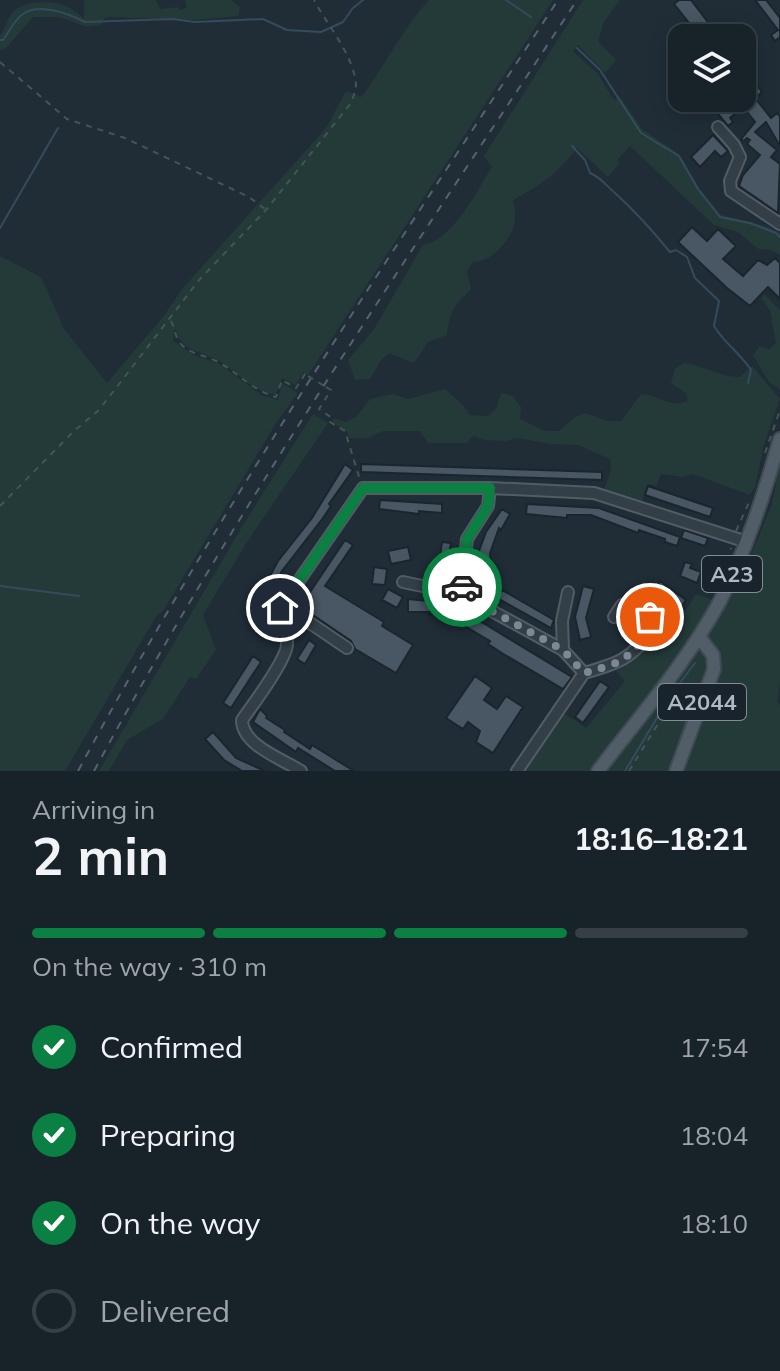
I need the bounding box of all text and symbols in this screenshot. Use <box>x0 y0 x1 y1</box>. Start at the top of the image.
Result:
map controls <box>668 24 756 112</box>
button: layers <box>668 24 756 112</box>
courier <box>422 547 502 627</box>
road number: A23 <box>702 556 762 592</box>
icon: car <box>440 565 484 609</box>
pin <box>246 574 314 642</box>
pin <box>616 583 684 651</box>
icon: home <box>258 586 302 630</box>
icon: bag <box>628 595 672 639</box>
road number: A2044 <box>658 684 746 720</box>
text: Arriving in <box>32 793 155 826</box>
text: 18:16–18:21 <box>574 820 748 858</box>
text: 2 min <box>32 823 169 888</box>
text: On the way · 310 m <box>32 950 267 983</box>
icon: check <box>32 1025 76 1069</box>
text: Confirmed <box>100 1028 243 1066</box>
text: 17:54 <box>680 1031 748 1064</box>
icon: check <box>32 1113 76 1157</box>
text: Preparing <box>100 1116 236 1154</box>
text: 18:04 <box>680 1119 748 1152</box>
icon: check <box>32 1201 76 1245</box>
text: On the way <box>100 1204 260 1242</box>
text: 18:10 <box>680 1207 748 1240</box>
text: Delivered <box>100 1292 230 1330</box>

